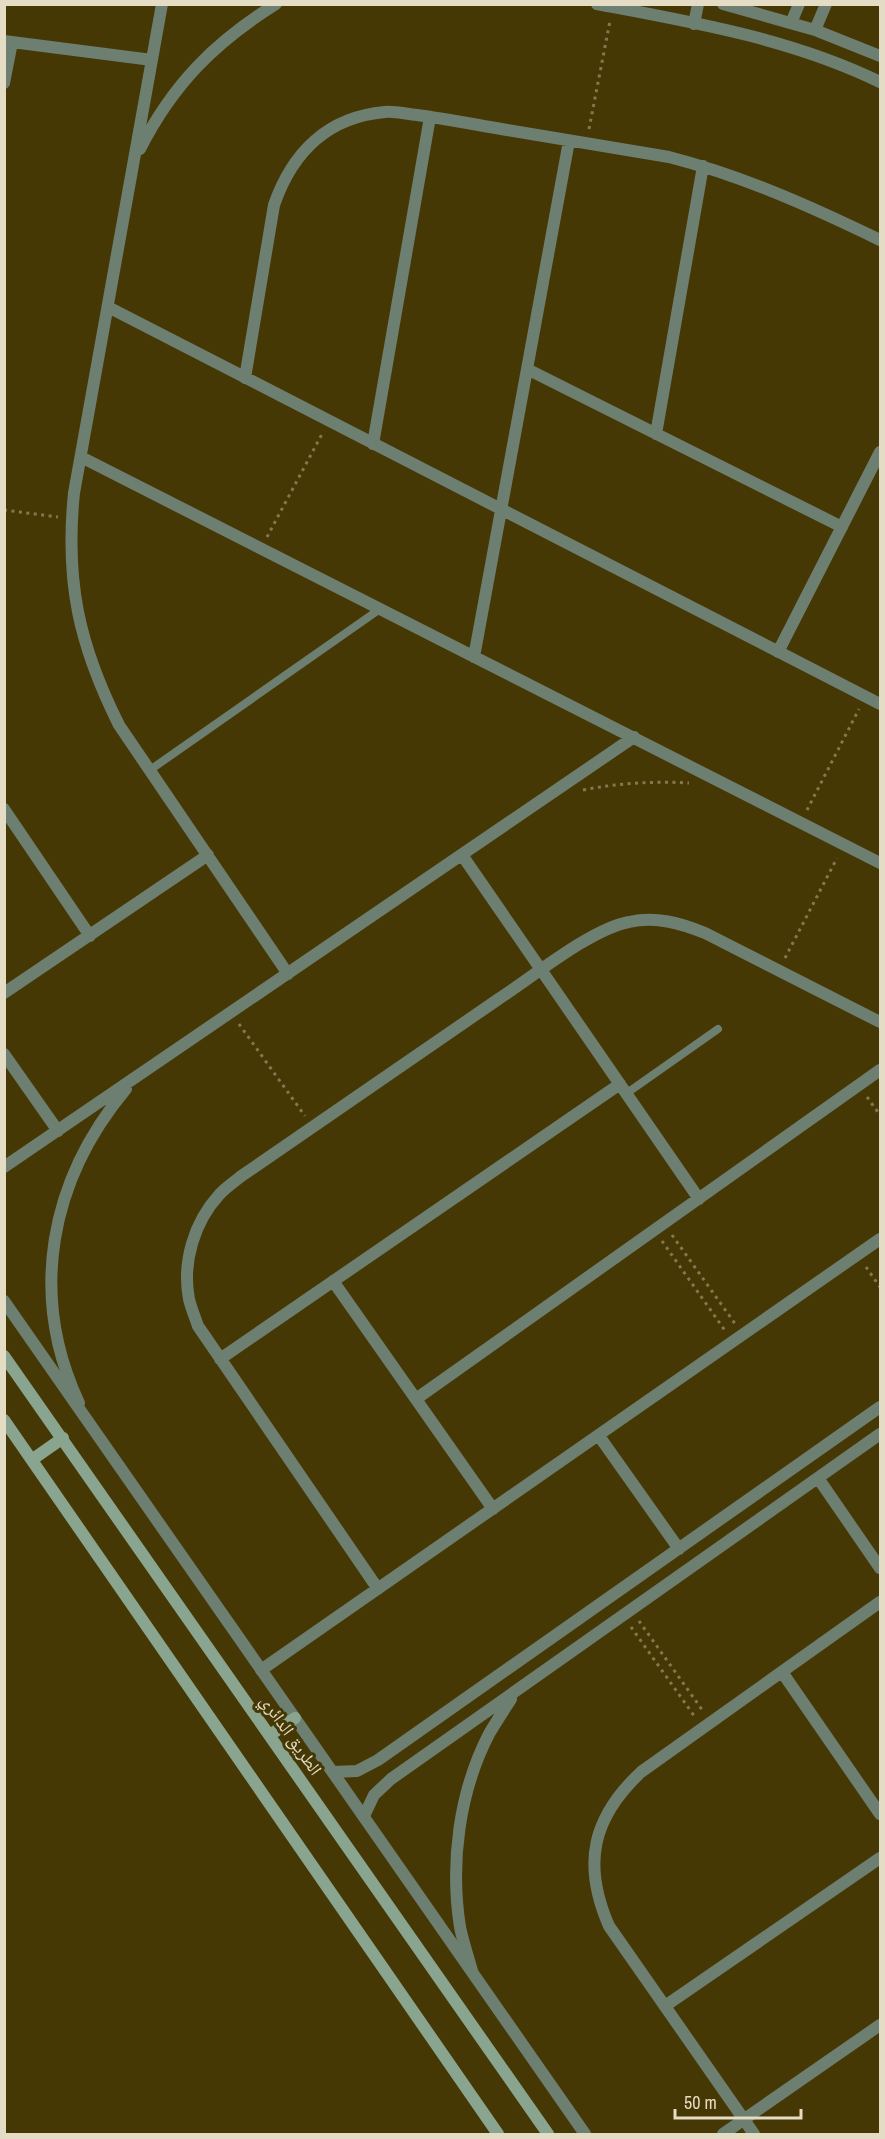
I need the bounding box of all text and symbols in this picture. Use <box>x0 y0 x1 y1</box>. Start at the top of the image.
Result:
street label: الطريق الدائري <box>252 1690 328 1781</box>
scale bar <box>675 2082 801 2120</box>
text: 50 m <box>684 2090 717 2115</box>

